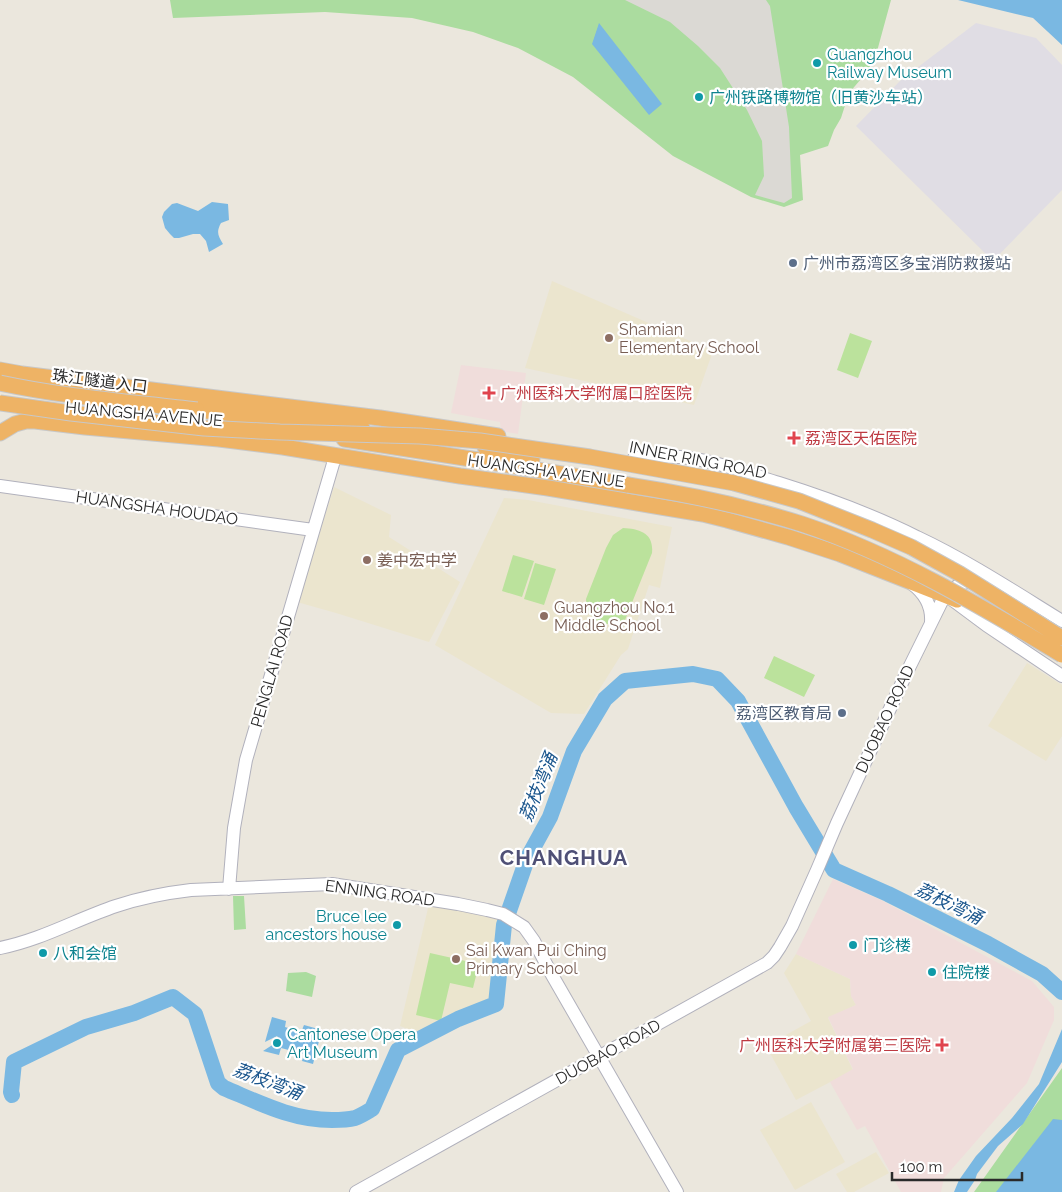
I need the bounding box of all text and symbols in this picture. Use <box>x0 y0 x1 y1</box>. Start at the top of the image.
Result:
place label: Guangzhou Railway Museum <box>827 45 952 82</box>
marker: Guangzhou Railway Museum <box>811 57 823 69</box>
place label: 广州铁路博物馆（旧黄沙车站） <box>709 88 933 107</box>
marker: 广州铁路博物馆（旧黄沙车站） <box>693 91 705 103</box>
place label: 广州市荔湾区多宝消防救援站 <box>803 254 1011 273</box>
marker: 广州市荔湾区多宝消防救援站 <box>787 257 799 269</box>
place label: Shamian Elementary School <box>619 320 760 357</box>
marker: Shamian Elementary School <box>603 332 615 344</box>
street label: 珠江隧道入口 <box>51 366 149 396</box>
place label: 广州医科大学附属口腔医院 <box>500 384 692 403</box>
marker: 广州医科大学附属口腔医院 <box>482 386 496 400</box>
street label: HUANGSHA AVENUE <box>64 398 224 430</box>
place label: 荔湾区天佑医院 <box>805 429 917 448</box>
marker: 荔湾区天佑医院 <box>787 431 801 445</box>
street label: INNER RING ROAD <box>628 437 768 483</box>
street label: HUANGSHA AVENUE <box>466 451 626 491</box>
street label: HUANGSHA HOUDAO <box>75 487 239 529</box>
place label: 姜中宏中学 <box>377 551 457 570</box>
marker: 姜中宏中学 <box>361 554 373 566</box>
place label: Guangzhou No.1 Middle School <box>554 598 675 635</box>
marker: Guangzhou No.1 Middle School <box>538 610 550 622</box>
street label: PENGLAI ROAD <box>247 613 297 729</box>
street label: DUOBAO ROAD <box>852 662 918 776</box>
place label: 荔湾区教育局 <box>736 704 832 723</box>
marker: 荔湾区教育局 <box>836 707 848 719</box>
water label: 荔枝湾涌 <box>515 748 562 824</box>
district label: CHANGHUA <box>500 845 628 870</box>
street label: ENNING ROAD <box>324 876 436 910</box>
water label: 荔枝湾涌 <box>912 878 988 929</box>
place label: Bruce lee ancestors house <box>265 907 387 944</box>
marker: Bruce lee ancestors house <box>391 919 403 931</box>
place label: 门诊楼 <box>863 936 911 955</box>
marker: 门诊楼 <box>847 939 859 951</box>
place label: Sai Kwan Pui Ching Primary School <box>466 941 607 978</box>
place label: 八和会馆 <box>53 944 117 963</box>
marker: 八和会馆 <box>37 947 49 959</box>
marker: Sai Kwan Pui Ching Primary School <box>450 953 462 965</box>
place label: 住院楼 <box>942 963 990 982</box>
marker: 住院楼 <box>926 966 938 978</box>
street label: DUOBAO ROAD <box>552 1015 664 1089</box>
place label: Cantonese Opera Art Museum <box>287 1025 416 1062</box>
place label: 广州医科大学附属第三医院 <box>739 1036 931 1055</box>
marker: Cantonese Opera Art Museum <box>271 1037 283 1049</box>
marker: 广州医科大学附属第三医院 <box>935 1038 949 1052</box>
water label: 荔枝湾涌 <box>231 1058 307 1104</box>
scale bar <box>892 1150 1022 1182</box>
text: 100 m <box>900 1158 942 1176</box>

